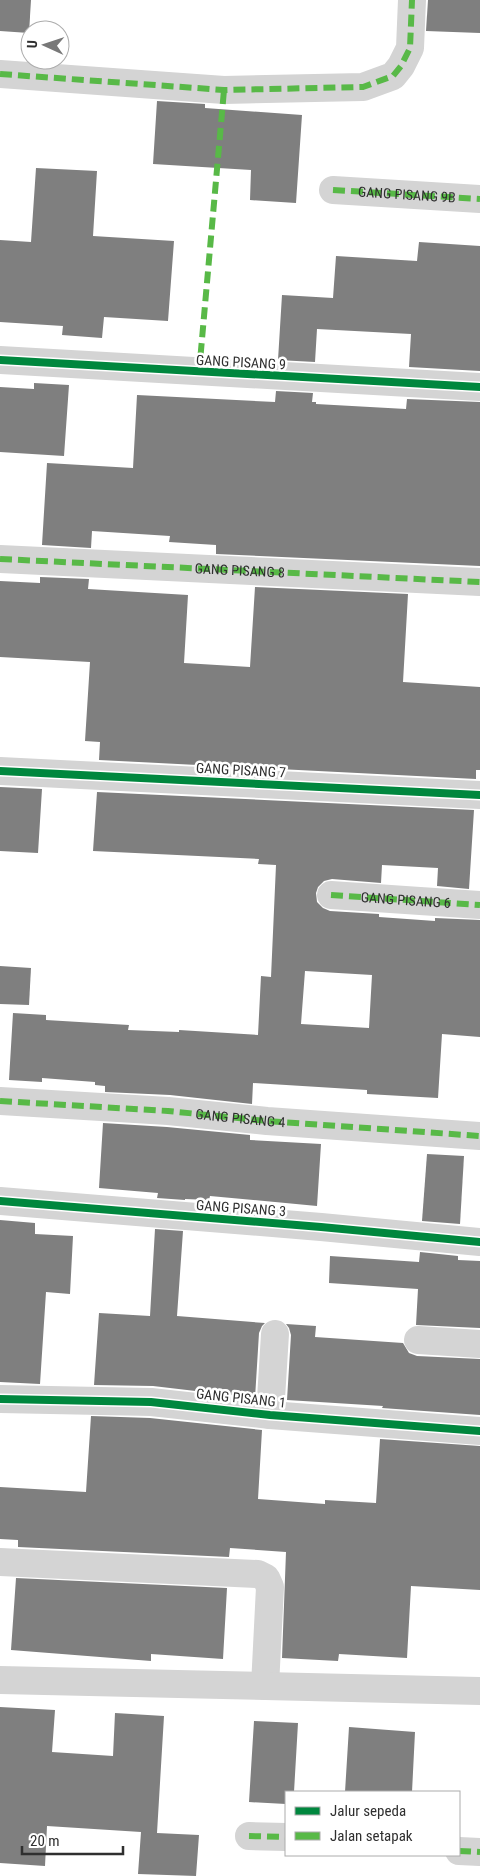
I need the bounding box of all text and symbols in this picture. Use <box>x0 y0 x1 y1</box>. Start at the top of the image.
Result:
north arrow <box>20 20 70 70</box>
text: U <box>24 40 40 49</box>
street label: GANG PISANG 9B <box>358 184 456 205</box>
street label: GANG PISANG 9 <box>196 352 286 372</box>
street label: GANG PISANG 8 <box>194 560 285 581</box>
street label: GANG PISANG 7 <box>196 760 287 780</box>
street label: GANG PISANG 6 <box>360 889 451 911</box>
street label: GANG PISANG 4 <box>195 1106 286 1130</box>
street label: GANG PISANG 3 <box>195 1197 287 1219</box>
street label: GANG PISANG 1 <box>195 1385 287 1411</box>
legend <box>285 1791 460 1856</box>
text: Jalur sepeda <box>330 1802 406 1820</box>
scale bar <box>22 1824 124 1856</box>
text: Jalan setapak <box>330 1827 413 1845</box>
text: 20 m <box>30 1832 60 1850</box>

